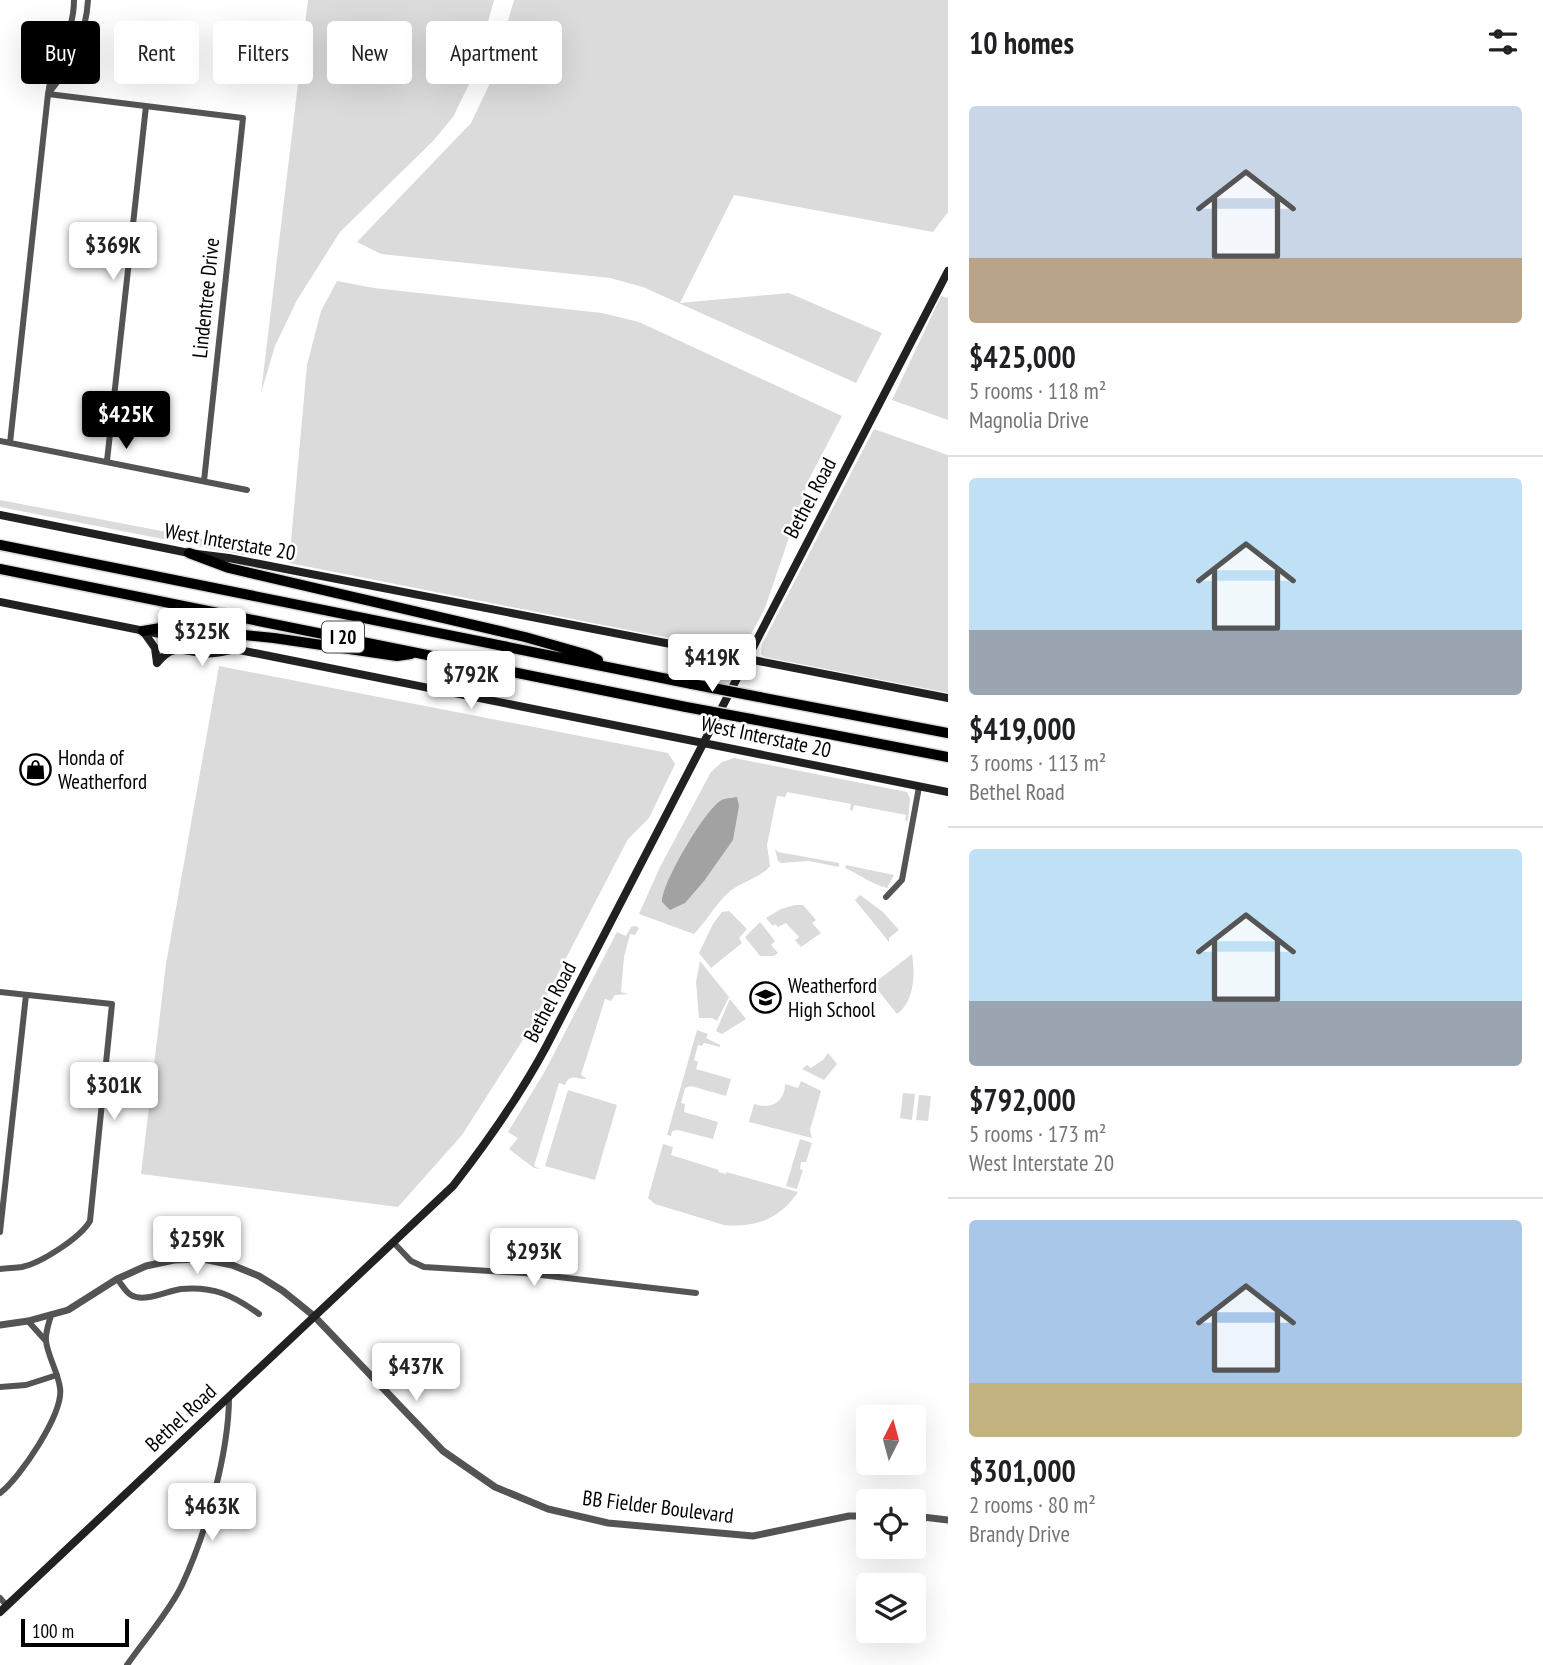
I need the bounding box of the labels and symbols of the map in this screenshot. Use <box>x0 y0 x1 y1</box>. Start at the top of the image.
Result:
pin: $369K <box>64 222 162 282</box>
street label: Lindentree Drive <box>186 236 225 359</box>
pin: $425K <box>77 392 175 451</box>
street label: Bethel Road <box>777 453 842 543</box>
street label: West Interstate 20 <box>163 517 298 566</box>
pin: $325K <box>153 608 251 668</box>
road number: I 20 <box>322 622 364 652</box>
pin: $419K <box>663 634 761 694</box>
pin: $792K <box>422 652 520 711</box>
street label: West Interstate 20 <box>699 710 834 763</box>
place label: Honda of Weatherford <box>58 744 147 795</box>
shop icon: Honda of Weatherford <box>18 753 52 787</box>
street label: Bethel Road <box>517 957 582 1047</box>
place label: Weatherford High School <box>788 972 877 1023</box>
school or university icon: Weatherford High School <box>748 981 782 1015</box>
pin: $301K <box>65 1062 163 1122</box>
pin: $259K <box>148 1216 246 1276</box>
pin: $293K <box>485 1228 583 1288</box>
pin: $437K <box>367 1344 465 1403</box>
street label: Bethel Road <box>139 1378 222 1457</box>
north arrow <box>856 1405 926 1475</box>
pin: $463K <box>163 1484 261 1543</box>
street label: BB Fielder Boulevard <box>581 1484 735 1529</box>
scale bar <box>21 1616 130 1648</box>

